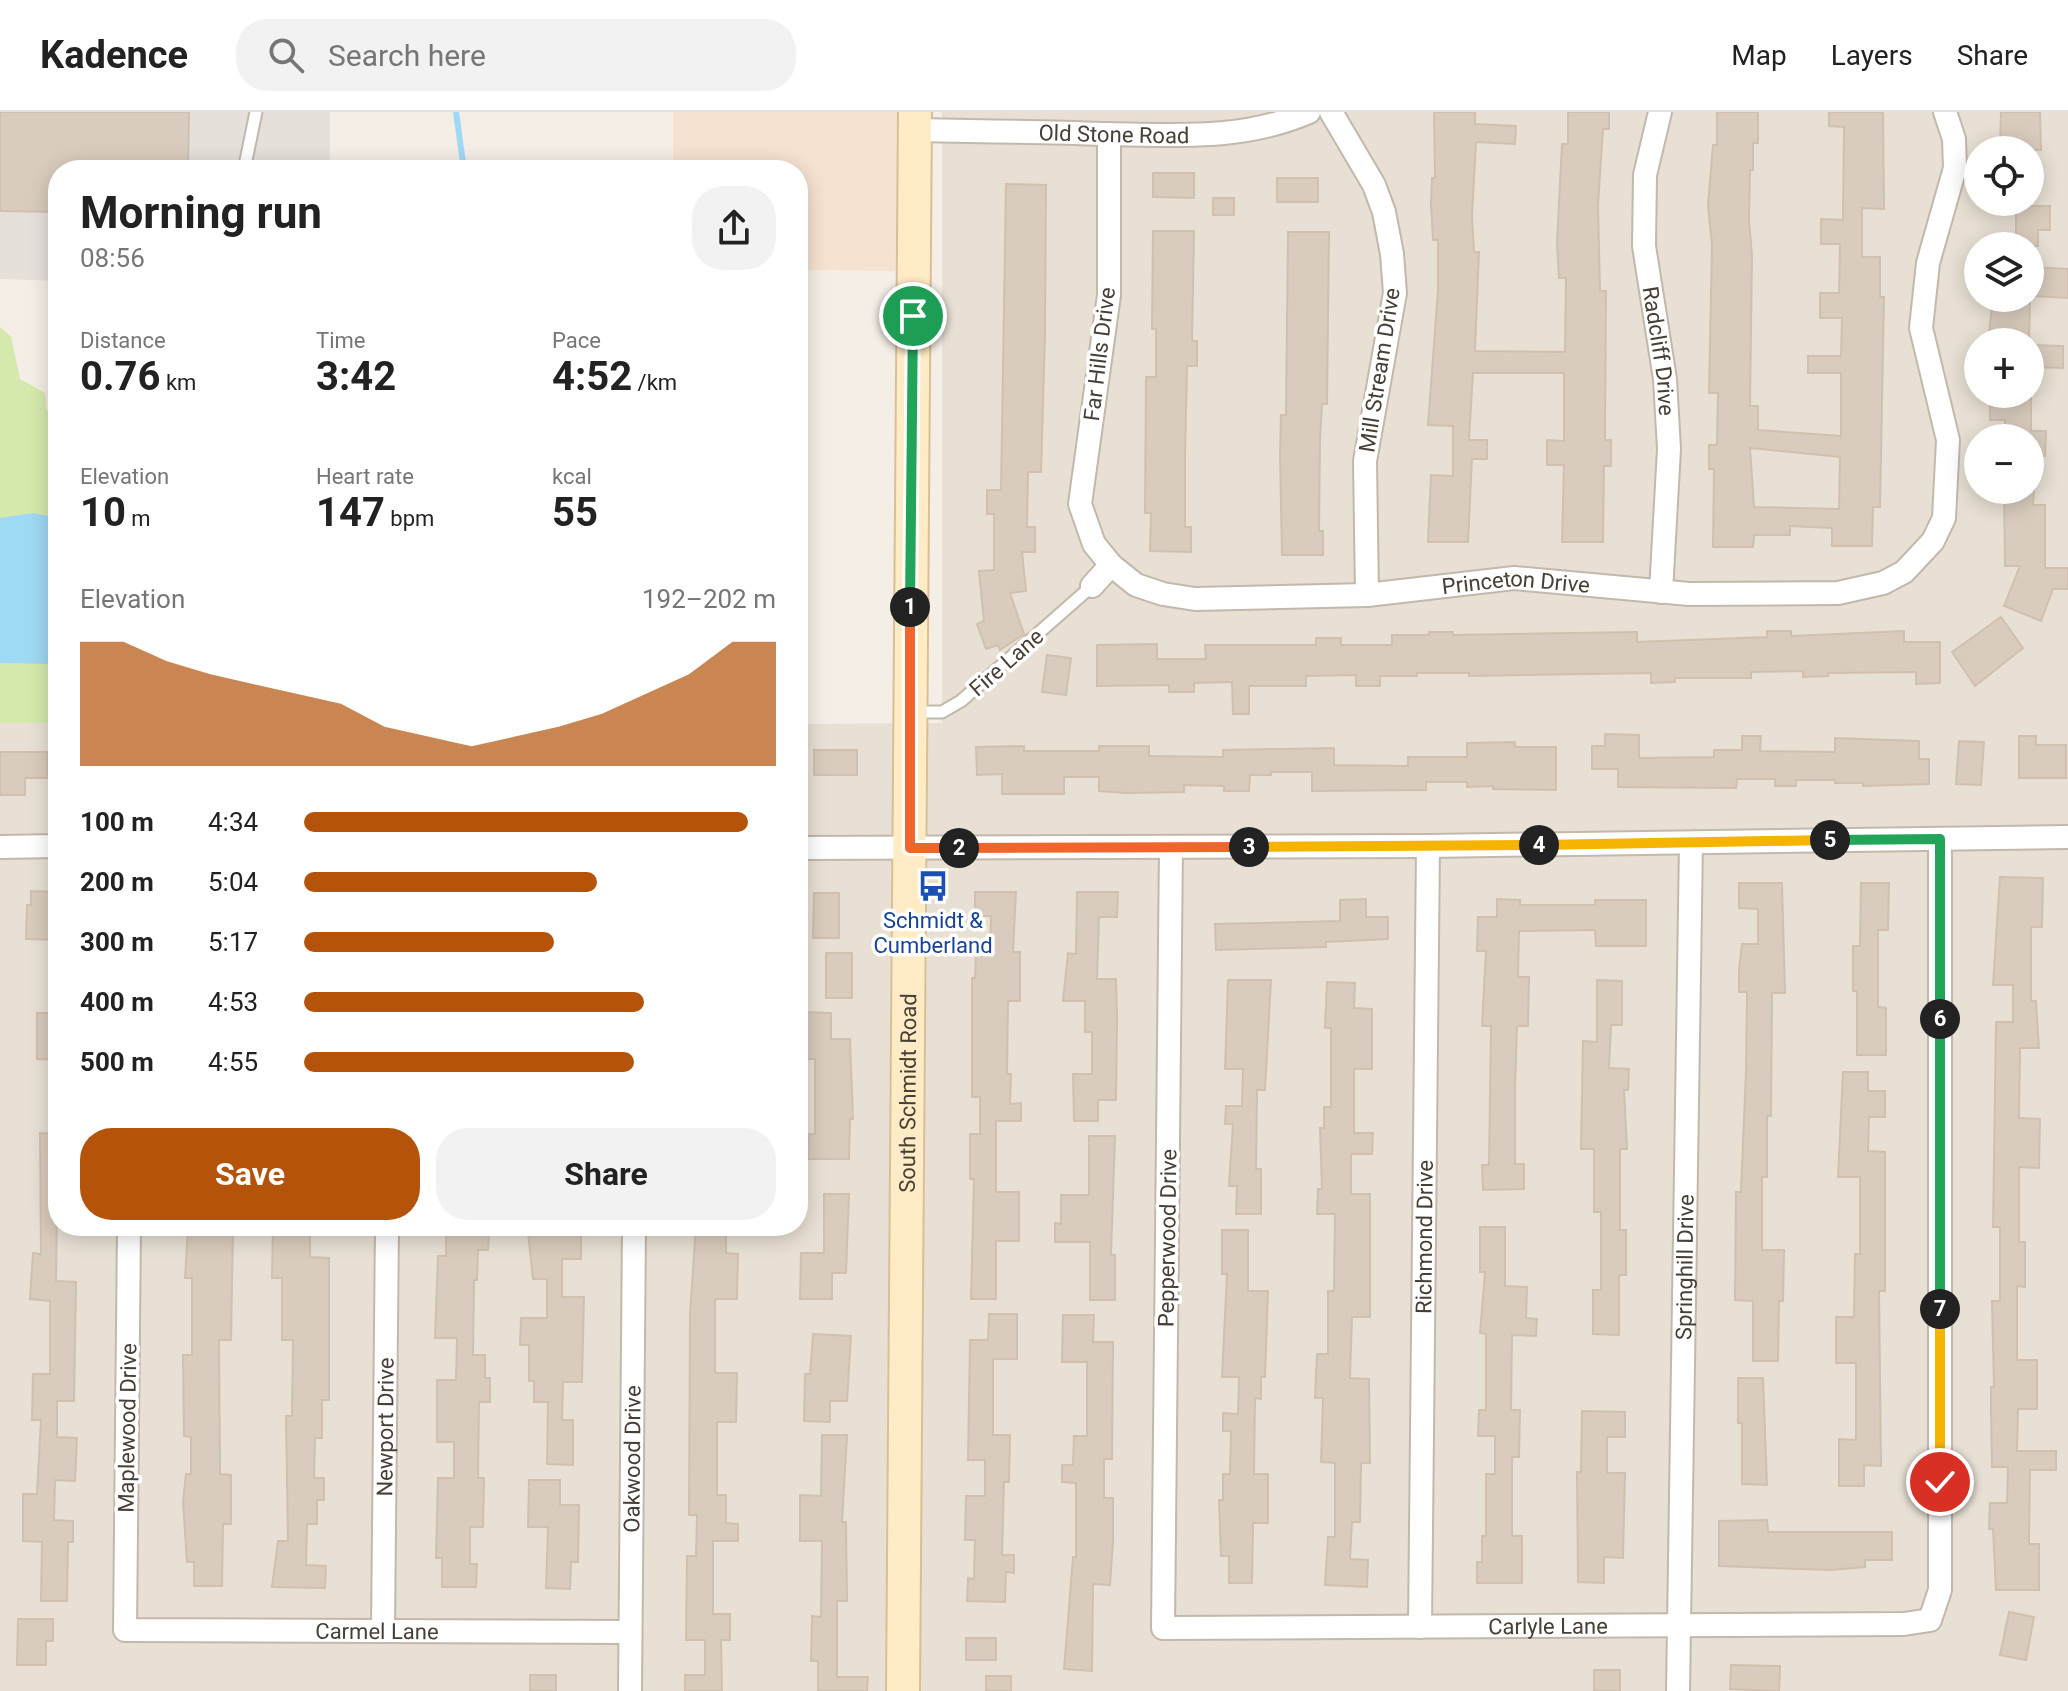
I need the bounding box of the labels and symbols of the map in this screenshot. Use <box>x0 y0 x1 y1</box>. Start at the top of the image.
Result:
street label: Old Stone Road <box>1038 120 1190 148</box>
pin <box>879 282 947 350</box>
street label: Radcliff Drive <box>1638 285 1679 416</box>
street label: Far Hills Drive <box>1079 286 1120 422</box>
street label: Mill Stream Drive <box>1354 286 1405 454</box>
street label: Princeton Drive <box>1440 566 1591 599</box>
pin: 1 <box>890 587 930 627</box>
street label: Fire Lane <box>964 624 1048 701</box>
pin: 5 <box>1810 820 1850 860</box>
pin: 4 <box>1519 825 1559 865</box>
pin: 3 <box>1229 827 1269 867</box>
pin: 2 <box>939 828 979 868</box>
bus stop icon: Schmidt & Cumberland <box>916 869 950 903</box>
place label: Schmidt & Cumberland <box>873 908 993 958</box>
street label: South Schmidt Road <box>895 993 921 1193</box>
pin: 6 <box>1920 999 1960 1039</box>
street label: Pepperwood Drive <box>1153 1149 1182 1327</box>
street label: Richmond Drive <box>1411 1160 1438 1314</box>
street label: Springhill Drive <box>1671 1194 1699 1340</box>
pin: 7 <box>1920 1289 1960 1329</box>
street label: Maplewood Drive <box>114 1343 141 1513</box>
street label: Newport Drive <box>372 1357 399 1497</box>
street label: Oakwood Drive <box>619 1385 646 1533</box>
pin <box>1906 1448 1974 1516</box>
street label: Carlyle Lane <box>1488 1614 1608 1639</box>
street label: Carmel Lane <box>315 1619 439 1644</box>

